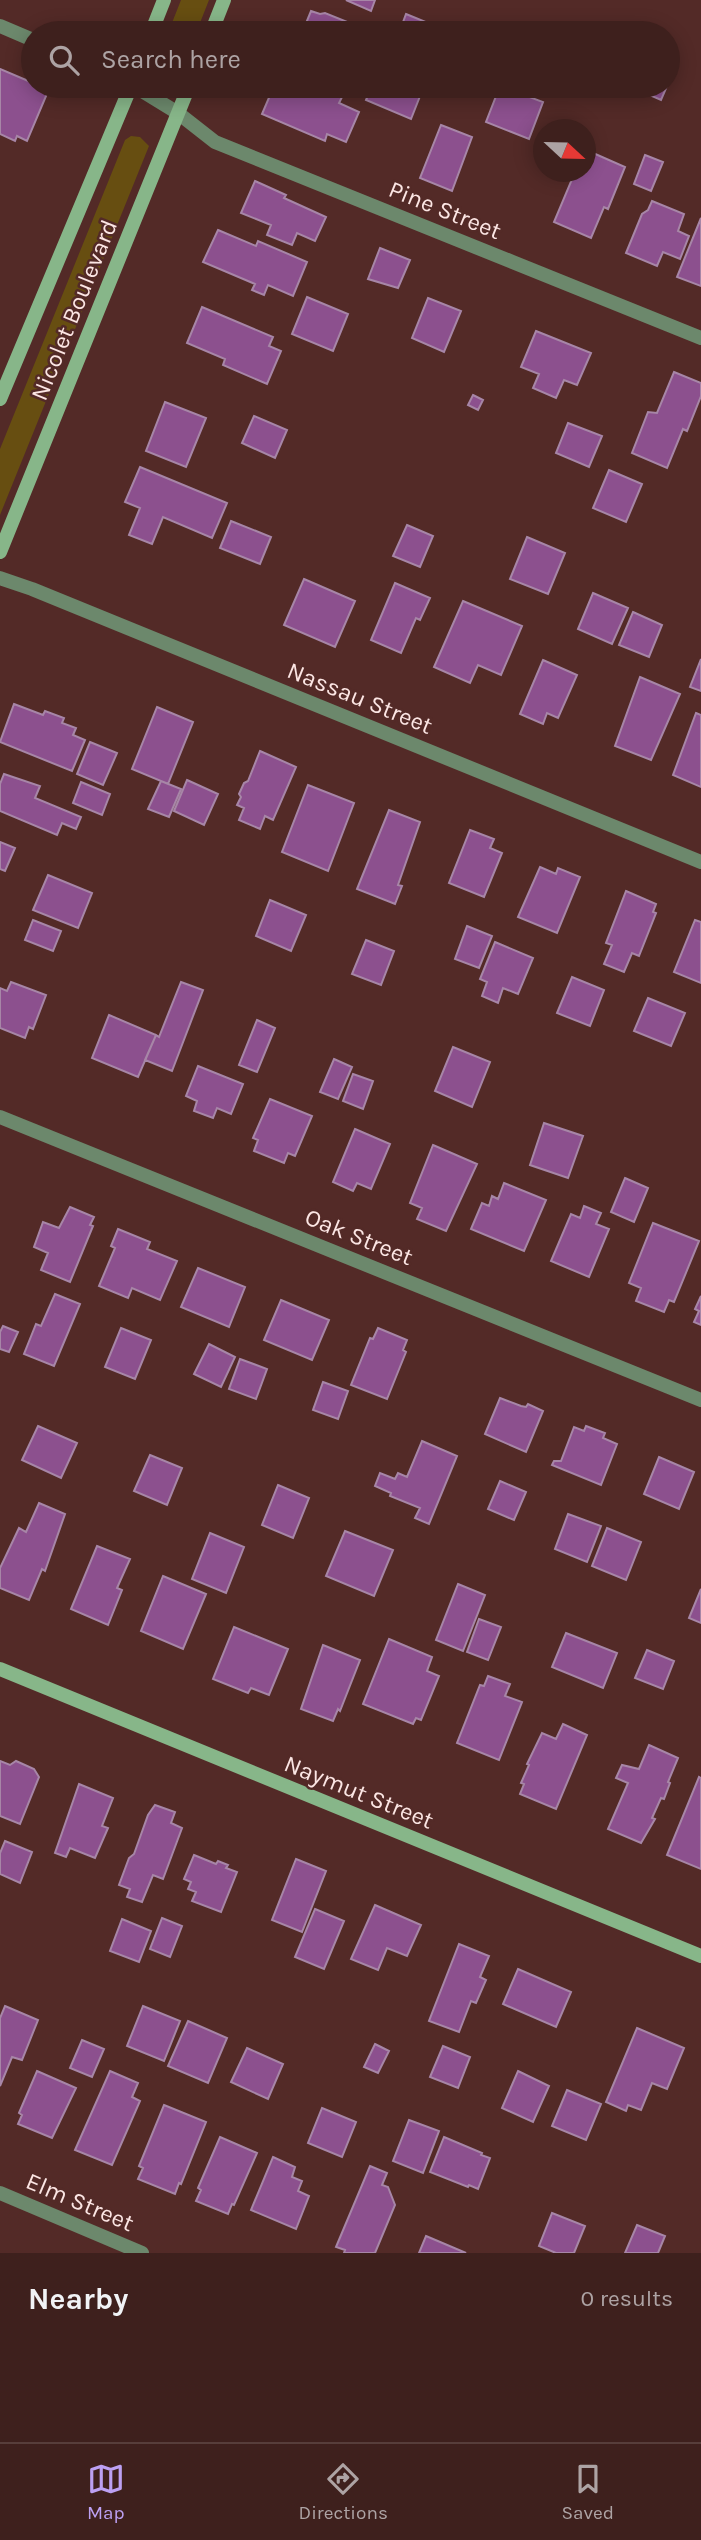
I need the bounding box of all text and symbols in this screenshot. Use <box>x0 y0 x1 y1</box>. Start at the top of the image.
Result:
search box <box>21 21 680 98</box>
icon: search <box>45 41 83 79</box>
text: Search here <box>101 44 241 75</box>
north arrow <box>533 119 596 182</box>
street label: Pine Street <box>385 175 505 245</box>
street label: Nicolet Boulevard <box>25 215 123 405</box>
street label: Nassau Street <box>283 656 437 740</box>
street label: Oak Street <box>301 1203 417 1271</box>
street label: Naymut Street <box>280 1749 438 1835</box>
street label: Elm Street <box>22 2167 138 2237</box>
text: Nearby <box>28 2281 128 2317</box>
text: 0 results <box>581 2285 673 2312</box>
tab: Map <box>87 2460 125 2524</box>
tab: Directions <box>299 2460 388 2524</box>
tab: Saved <box>562 2460 614 2524</box>

